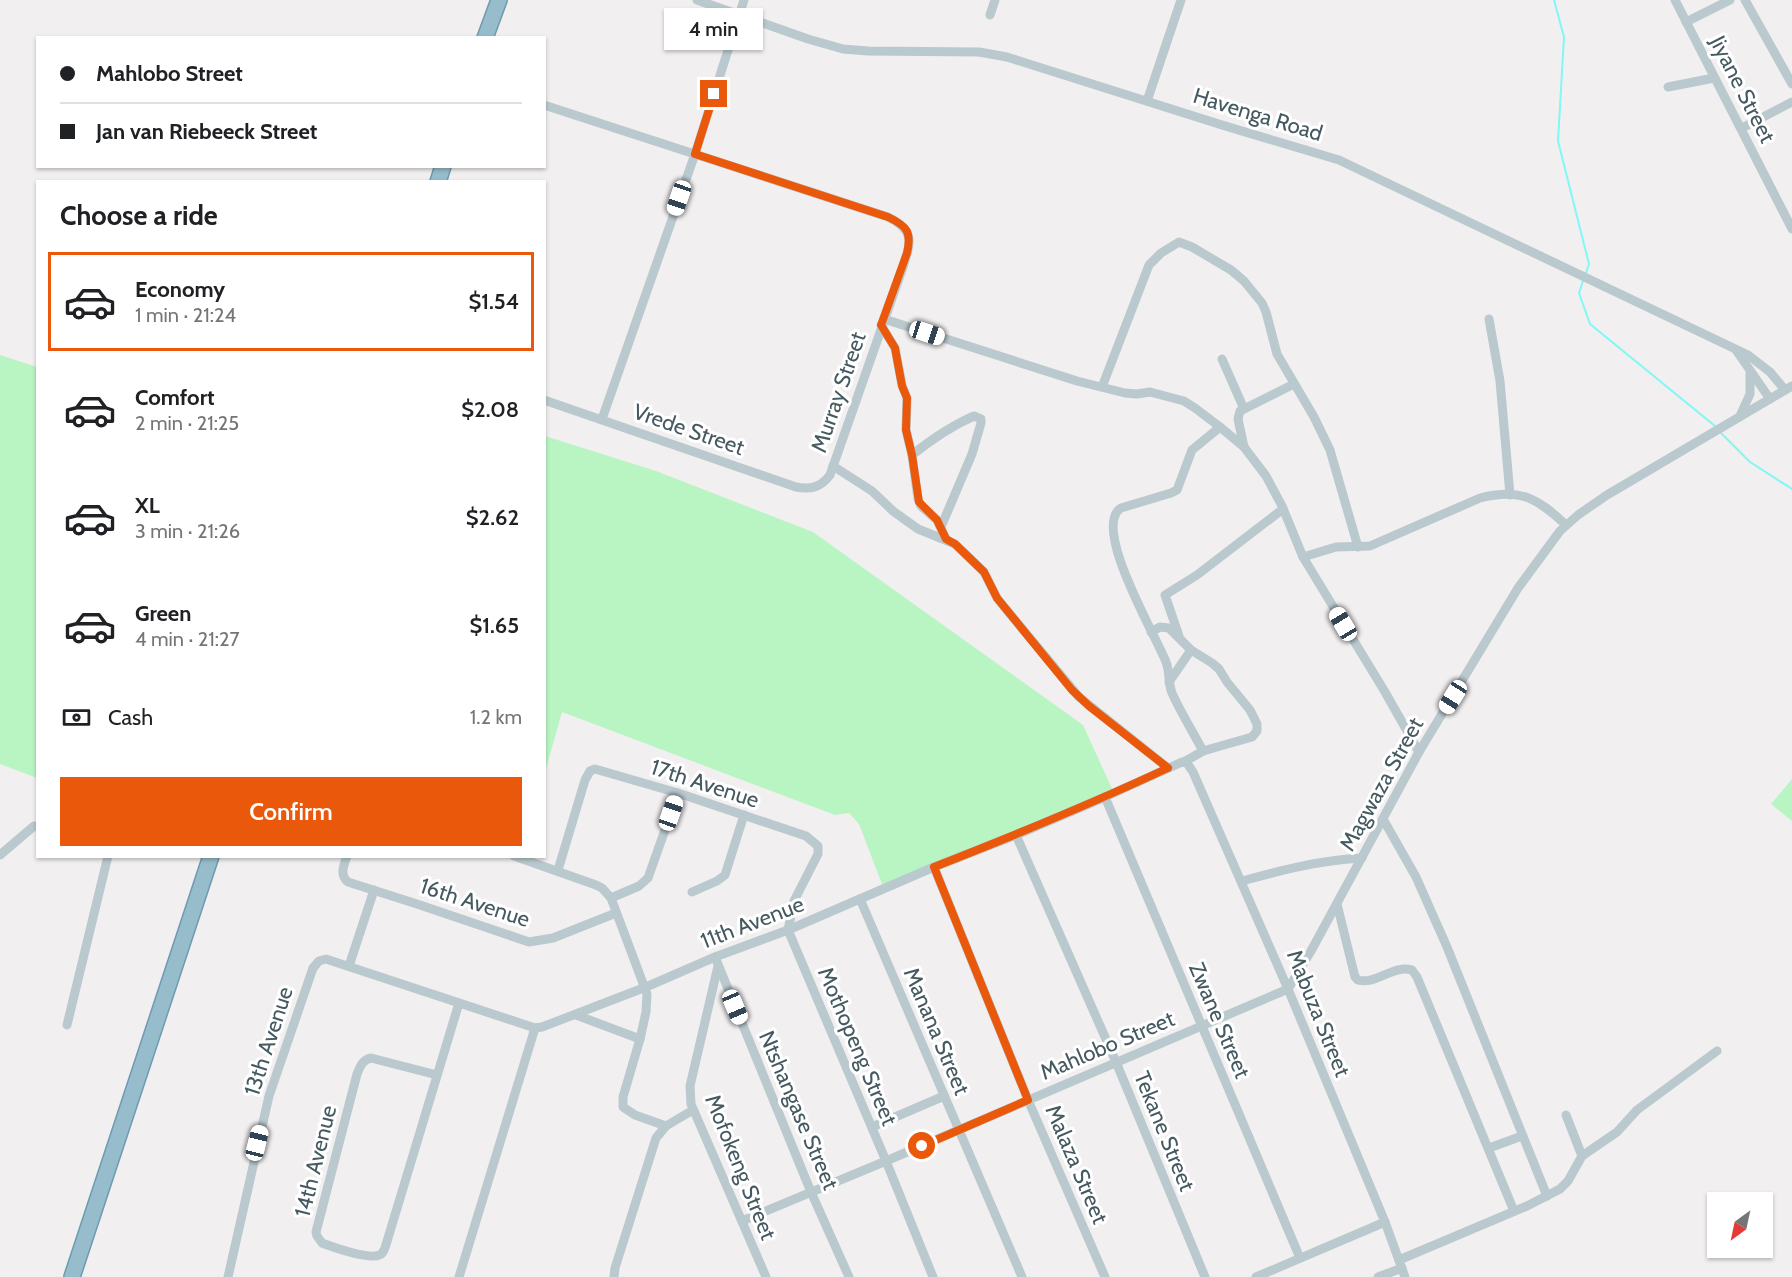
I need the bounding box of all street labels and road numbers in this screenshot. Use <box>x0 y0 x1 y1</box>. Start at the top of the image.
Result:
street label: Jiyane Street <box>1704 30 1781 148</box>
street label: Havenga Road <box>1190 82 1326 147</box>
street label: Murray Street <box>805 328 872 456</box>
street label: Vrede Street <box>630 398 748 461</box>
street label: Magwaza Street <box>1334 712 1429 856</box>
street label: 17th Avenue <box>647 753 762 814</box>
street label: 16th Avenue <box>417 872 533 933</box>
street label: 11th Avenue <box>697 890 808 954</box>
street label: Mabuza Street <box>1281 946 1356 1081</box>
street label: Zwane Street <box>1183 958 1256 1083</box>
street label: Mothopeng Street <box>812 963 903 1130</box>
street label: Manana Street <box>898 964 976 1099</box>
street label: 13th Avenue <box>238 983 299 1099</box>
street label: Mahlobo Street <box>1036 1005 1179 1086</box>
street label: Ntshangase Street <box>753 1027 844 1194</box>
street label: Tekane Street <box>1128 1067 1201 1195</box>
street label: Mofokeng Street <box>699 1091 782 1244</box>
street label: Malaza Street <box>1039 1101 1114 1228</box>
street label: 14th Avenue <box>289 1103 342 1220</box>

